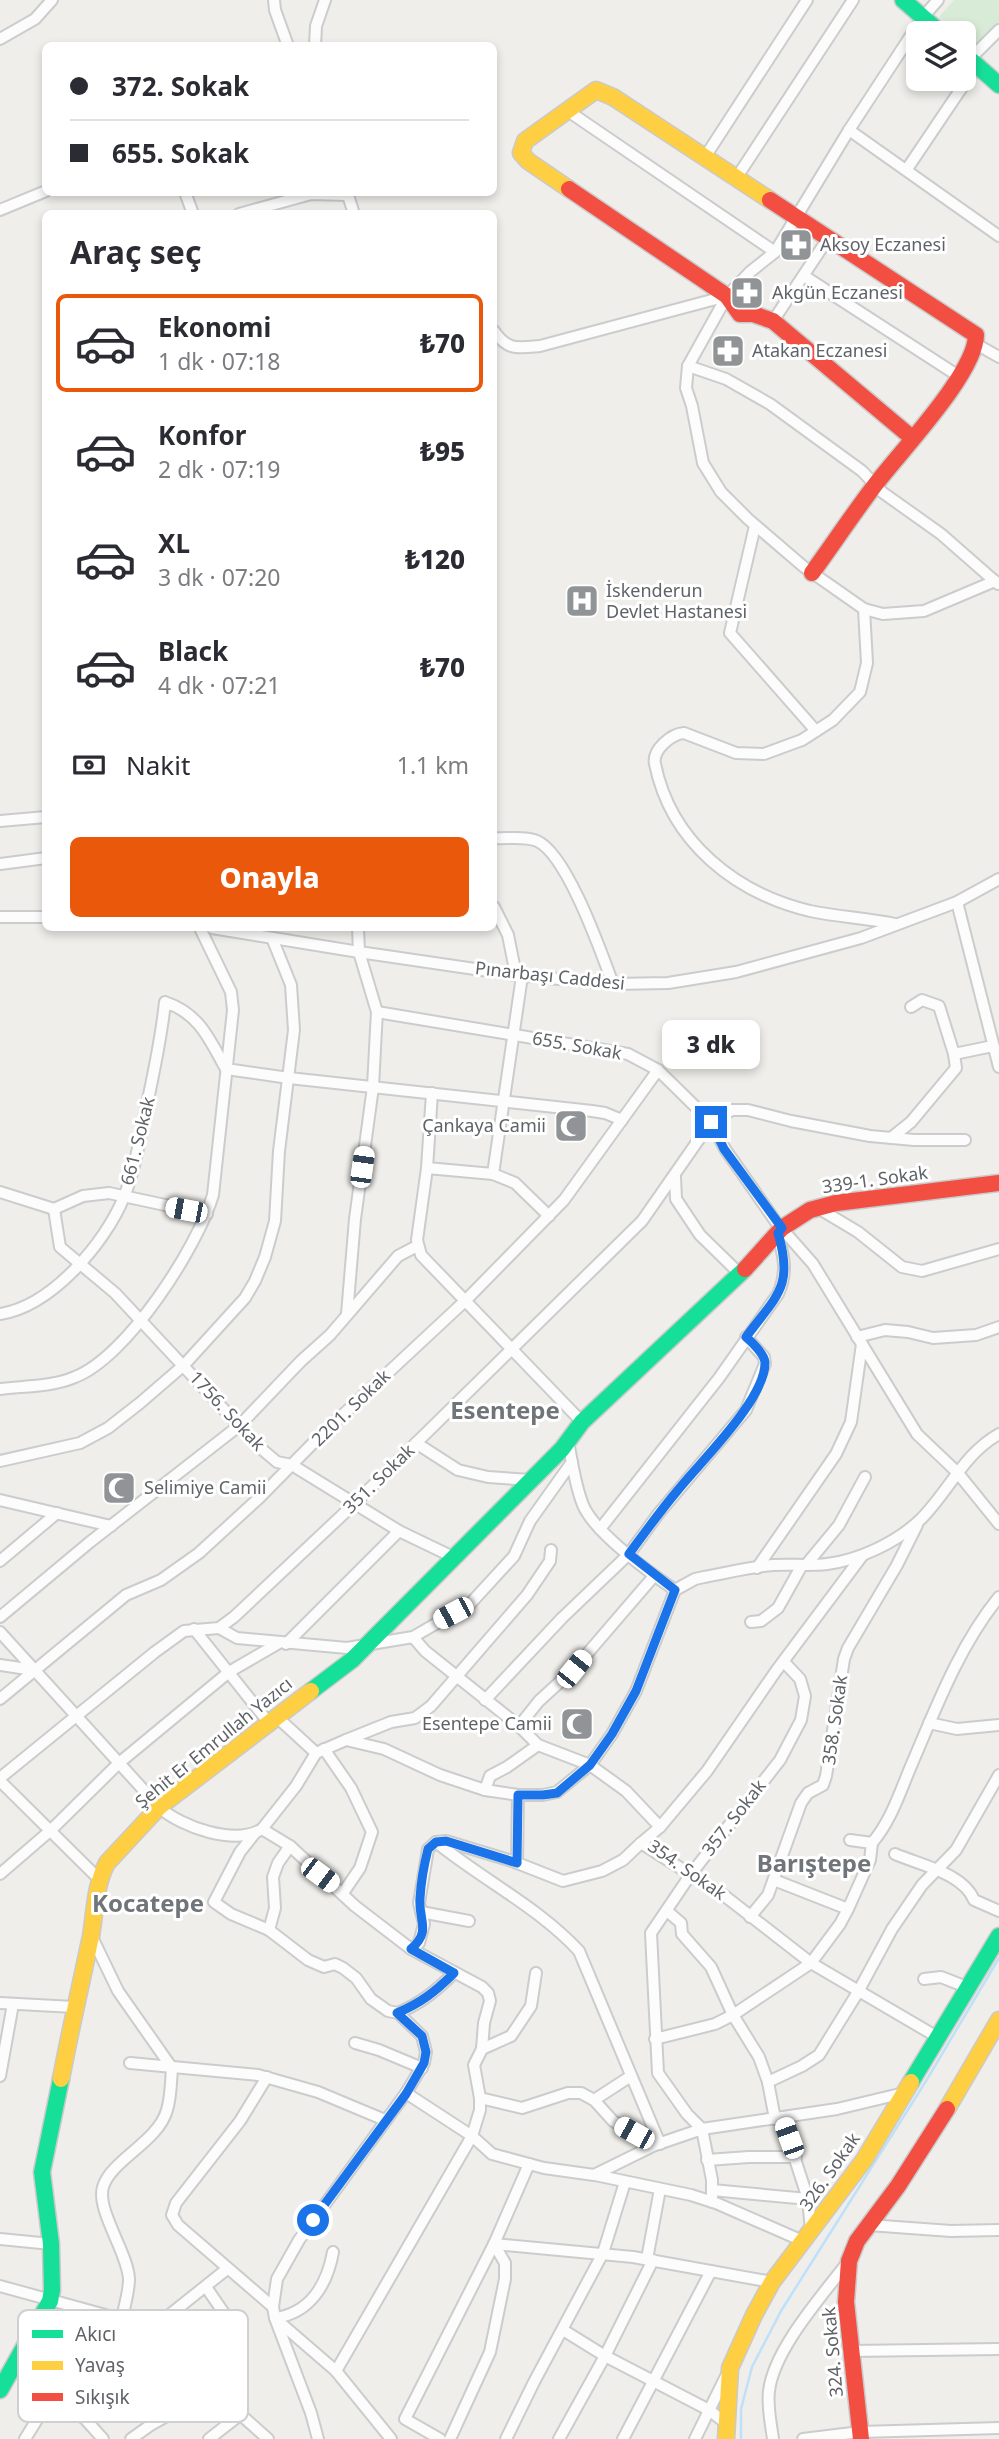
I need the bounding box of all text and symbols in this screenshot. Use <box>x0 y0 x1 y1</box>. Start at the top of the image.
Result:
map controls <box>906 21 976 91</box>
button: layers <box>906 21 976 91</box>
text: 372. Sokak <box>112 68 249 104</box>
text: 655. Sokak <box>112 135 249 171</box>
pharmacy icon: Aksoy Eczanesi <box>777 226 815 264</box>
text: Araç seç <box>70 230 202 273</box>
place label: Aksoy Eczanesi <box>820 232 946 256</box>
pharmacy icon: Akgün Eczanesi <box>728 274 766 312</box>
place label: Akgün Eczanesi <box>772 280 903 304</box>
text: Ekonomi <box>158 309 271 345</box>
icon: car <box>74 312 137 375</box>
text: ₺70 <box>420 325 465 361</box>
pharmacy icon: Atakan Eczanesi <box>709 332 747 370</box>
place label: Atakan Eczanesi <box>752 338 887 362</box>
text: 1 dk · 07:18 <box>158 345 280 377</box>
text: Konfor <box>158 417 246 453</box>
icon: car <box>74 420 137 483</box>
text: ₺95 <box>420 433 465 469</box>
text: 2 dk · 07:19 <box>158 453 280 485</box>
text: XL <box>158 525 190 561</box>
icon: car <box>74 528 137 591</box>
text: ₺120 <box>405 541 465 577</box>
text: 3 dk · 07:20 <box>158 561 280 593</box>
place label: İskenderun Devlet Hastanesi <box>606 578 747 623</box>
hospital icon: İskenderun Devlet Hastanesi <box>563 582 601 620</box>
text: Black <box>158 633 228 669</box>
icon: car <box>74 636 137 699</box>
text: ₺70 <box>420 649 465 685</box>
text: 4 dk · 07:21 <box>158 669 280 701</box>
icon: cash <box>70 746 108 784</box>
text: Nakit <box>126 747 190 783</box>
text: 1.1 km <box>397 749 469 781</box>
button: Onayla <box>70 837 469 917</box>
street label: Pınarbaşı Caddesi <box>474 955 626 995</box>
callout: 3 dk <box>662 1020 760 1070</box>
street label: 655. Sokak <box>531 1025 624 1065</box>
text: 3 dk <box>687 1028 735 1060</box>
street label: 661. Sokak <box>114 1094 160 1188</box>
route end <box>695 1106 727 1138</box>
mosque icon: Çankaya Camii <box>552 1107 590 1145</box>
place label: Çankaya Camii <box>422 1113 546 1137</box>
car <box>349 1145 376 1189</box>
street label: 339-1. Sokak <box>820 1160 930 1198</box>
car <box>164 1196 209 1224</box>
street label: 2201. Sokak <box>306 1363 395 1451</box>
street label: 1756. Sokak <box>185 1365 271 1456</box>
district label: Esentepe <box>450 1393 560 1426</box>
street label: 351. Sokak <box>337 1438 419 1518</box>
mosque icon: Selimiye Camii <box>100 1469 138 1507</box>
place label: Selimiye Camii <box>144 1475 266 1499</box>
car <box>430 1594 477 1632</box>
car <box>553 1646 596 1692</box>
street label: Şehit Er Emrullah Yazıcı <box>130 1671 297 1813</box>
street label: 358. Sokak <box>816 1673 852 1766</box>
mosque icon: Esentepe Camii <box>558 1705 596 1743</box>
place label: Esentepe Camii <box>422 1711 552 1735</box>
street label: 357. Sokak <box>696 1774 771 1860</box>
street label: 354. Sokak <box>644 1833 732 1905</box>
district label: Barıştepe <box>757 1846 871 1879</box>
car <box>297 1854 344 1896</box>
district label: Kocatepe <box>92 1886 204 1919</box>
car <box>611 2114 658 2152</box>
car <box>772 2115 807 2161</box>
street label: 326. Sokak <box>793 2127 865 2215</box>
route start <box>297 2204 329 2236</box>
street label: 324. Sokak <box>816 2306 848 2398</box>
legend <box>18 2310 248 2422</box>
text: Akıcı <box>75 2321 116 2347</box>
text: Yavaş <box>75 2352 125 2378</box>
text: Sıkışık <box>75 2384 130 2410</box>

